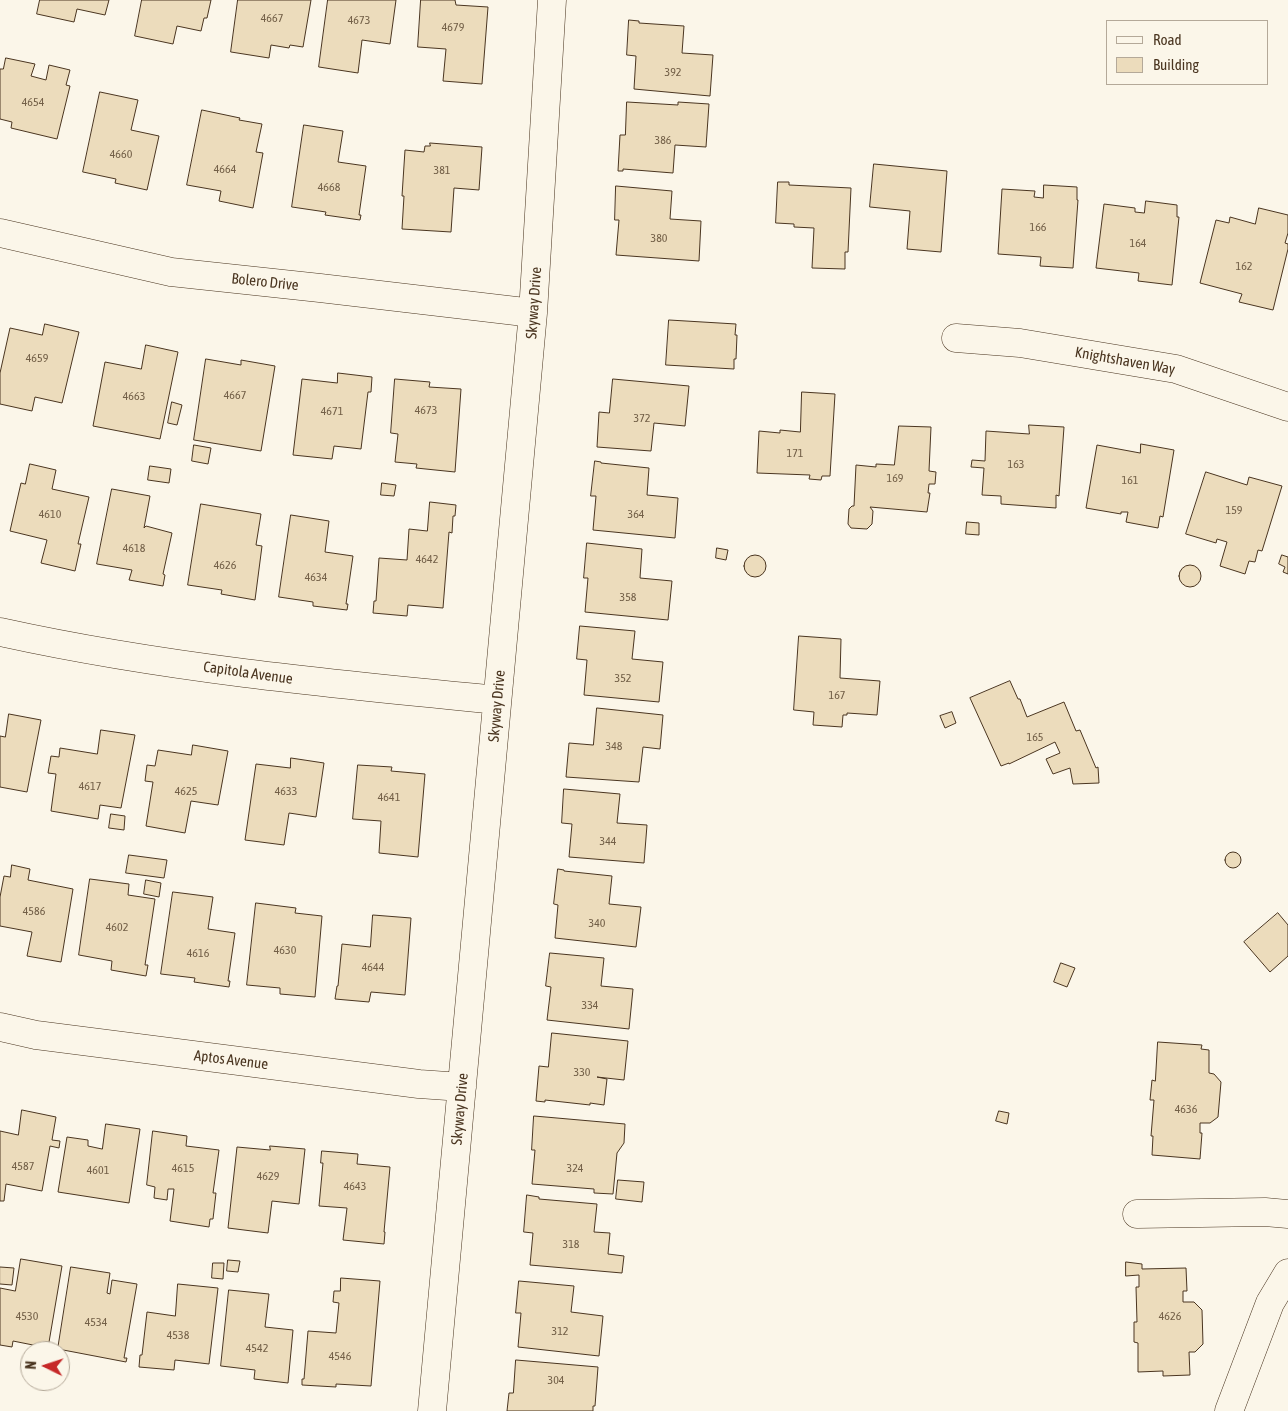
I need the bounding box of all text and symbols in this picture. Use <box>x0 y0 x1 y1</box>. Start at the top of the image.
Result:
house number: 4667 <box>261 11 283 25</box>
house number: 4673 <box>348 13 370 27</box>
house number: 4679 <box>442 20 464 34</box>
legend <box>1106 20 1268 85</box>
text: Road <box>1153 31 1182 48</box>
text: Building <box>1153 56 1199 73</box>
house number: 392 <box>665 65 681 79</box>
house number: 4654 <box>22 95 44 109</box>
house number: 386 <box>655 133 671 147</box>
house number: 4660 <box>110 147 132 161</box>
house number: 4664 <box>214 162 236 176</box>
house number: 381 <box>434 163 450 177</box>
house number: 4668 <box>318 180 340 194</box>
house number: 166 <box>1030 220 1046 234</box>
house number: 380 <box>651 231 667 245</box>
house number: 164 <box>1130 236 1146 250</box>
house number: 162 <box>1236 259 1252 273</box>
street label: Skyway Drive <box>523 266 545 340</box>
street label: Bolero Drive <box>231 270 299 294</box>
street label: Knightshaven Way <box>1074 343 1176 379</box>
house number: 4659 <box>26 351 48 365</box>
house number: 4667 <box>224 388 246 402</box>
house number: 4663 <box>123 389 145 403</box>
house number: 4673 <box>415 403 437 417</box>
house number: 4671 <box>321 404 343 418</box>
house number: 372 <box>634 411 650 425</box>
house number: 171 <box>787 446 803 460</box>
house number: 163 <box>1008 457 1024 471</box>
house number: 169 <box>887 471 903 485</box>
house number: 161 <box>1122 473 1138 487</box>
house number: 159 <box>1226 503 1242 517</box>
house number: 4610 <box>39 507 61 521</box>
house number: 364 <box>628 507 644 521</box>
house number: 4618 <box>123 541 145 555</box>
house number: 4642 <box>416 552 438 566</box>
house number: 4626 <box>214 558 236 572</box>
house number: 4634 <box>305 570 327 584</box>
house number: 358 <box>620 590 636 604</box>
street label: Capitola Avenue <box>202 658 294 688</box>
street label: Skyway Drive <box>485 669 509 743</box>
house number: 352 <box>615 671 631 685</box>
house number: 167 <box>829 688 845 702</box>
house number: 165 <box>1027 730 1043 744</box>
house number: 348 <box>606 739 622 753</box>
house number: 4617 <box>79 779 101 793</box>
house number: 4625 <box>175 784 197 798</box>
house number: 4633 <box>275 784 297 798</box>
house number: 4641 <box>378 790 400 804</box>
house number: 344 <box>600 834 616 848</box>
house number: 4586 <box>23 904 45 918</box>
house number: 340 <box>589 916 605 930</box>
house number: 4602 <box>106 920 128 934</box>
house number: 4630 <box>274 943 296 957</box>
house number: 4616 <box>187 946 209 960</box>
house number: 4644 <box>362 960 384 974</box>
house number: 334 <box>582 998 598 1012</box>
street label: Aptos Avenue <box>193 1047 269 1073</box>
house number: 330 <box>574 1065 590 1079</box>
street label: Skyway Drive <box>448 1072 472 1146</box>
house number: 4636 <box>1175 1102 1197 1116</box>
house number: 4587 <box>12 1159 34 1173</box>
house number: 4615 <box>172 1161 194 1175</box>
house number: 324 <box>567 1161 583 1175</box>
house number: 4601 <box>87 1163 109 1177</box>
house number: 4629 <box>257 1169 279 1183</box>
house number: 4643 <box>344 1179 366 1193</box>
house number: 318 <box>563 1237 579 1251</box>
house number: 4530 <box>16 1309 38 1323</box>
house number: 4626 <box>1159 1309 1181 1323</box>
house number: 4534 <box>85 1315 107 1329</box>
house number: 312 <box>552 1324 568 1338</box>
house number: 4538 <box>167 1328 189 1342</box>
north arrow <box>20 1341 70 1391</box>
house number: 4542 <box>246 1341 268 1355</box>
house number: 4546 <box>329 1349 351 1363</box>
text: N <box>23 1360 39 1370</box>
house number: 304 <box>548 1373 564 1387</box>

